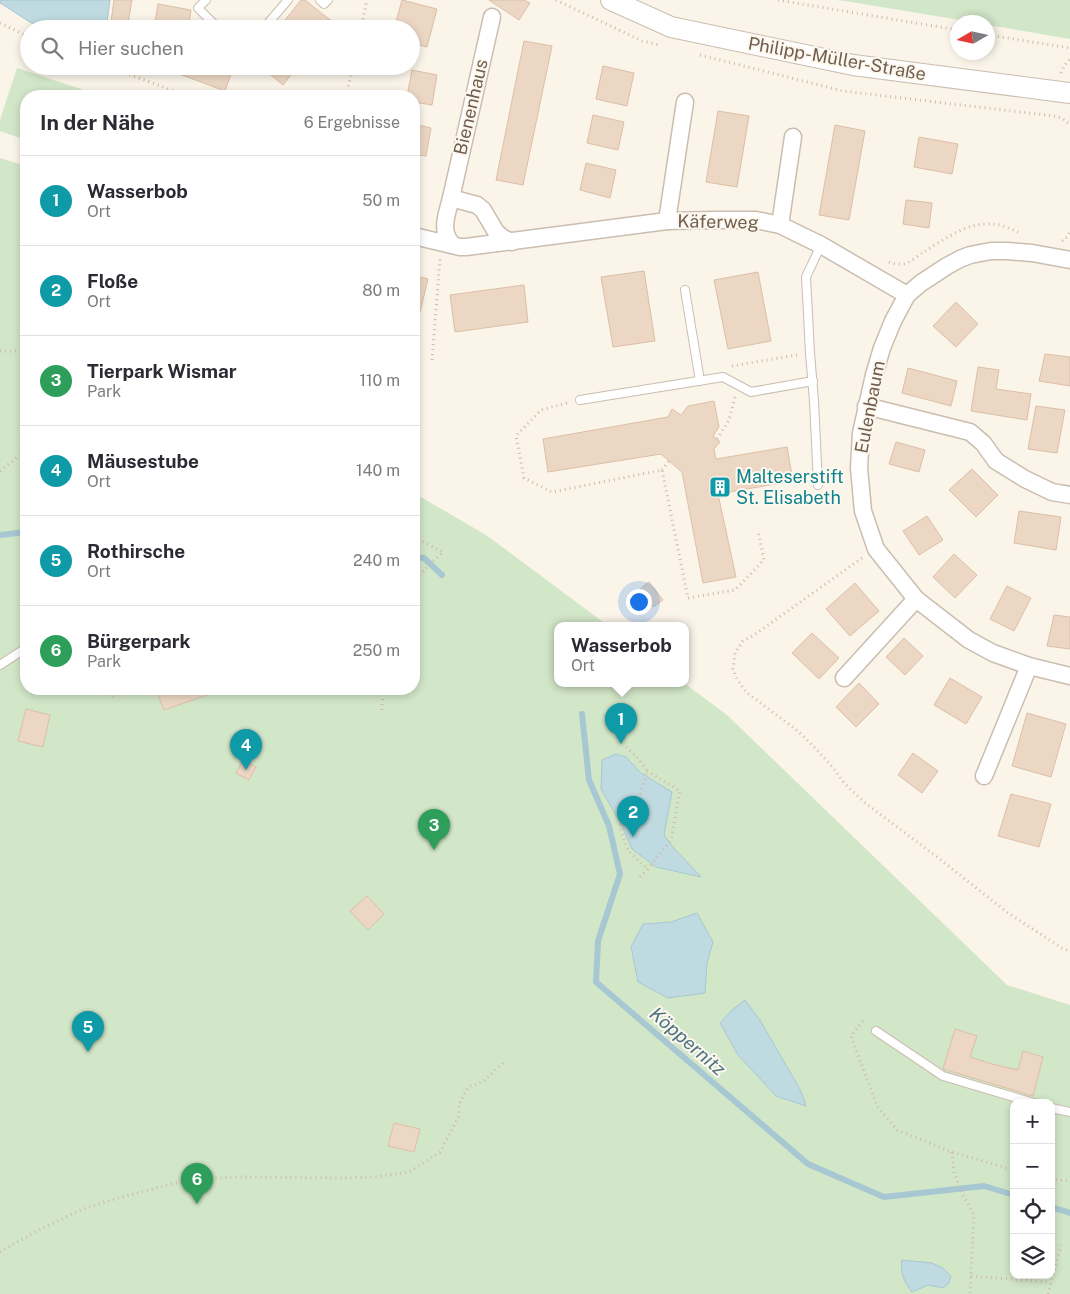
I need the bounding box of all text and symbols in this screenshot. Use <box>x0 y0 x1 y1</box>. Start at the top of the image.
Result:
north arrow <box>950 15 995 60</box>
search box <box>20 20 420 75</box>
street label: Philipp-Müller-Straße <box>746 33 928 85</box>
icon: search <box>38 34 66 62</box>
text: Hier suchen <box>78 37 184 59</box>
street label: Bienenhaus <box>449 57 492 157</box>
text: In der Nähe <box>40 110 155 135</box>
text: 6 Ergebnisse <box>304 113 400 132</box>
text: Wasserbob <box>87 180 188 202</box>
text: 1 <box>53 191 59 210</box>
text: 50 m <box>362 191 400 210</box>
text: Ort <box>87 202 111 221</box>
street label: Käferweg <box>677 210 759 233</box>
text: Floße <box>87 270 138 292</box>
text: 2 <box>51 281 61 300</box>
text: 80 m <box>362 281 400 300</box>
text: Ort <box>87 292 111 311</box>
street label: Eulenbaum <box>850 359 889 455</box>
text: Tierpark Wismar <box>87 360 237 382</box>
text: 3 <box>51 371 61 390</box>
text: 110 m <box>359 371 400 390</box>
text: Park <box>87 382 121 401</box>
text: Mäusestube <box>87 450 199 472</box>
text: 4 <box>51 461 61 480</box>
text: 140 m <box>356 461 400 480</box>
place label: Malteserstift St. Elisabeth <box>736 466 844 508</box>
text: Ort <box>87 472 111 491</box>
building icon: Malteserstift St. Elisabeth <box>708 475 732 499</box>
text: Rothirsche <box>87 540 185 562</box>
text: 5 <box>51 551 61 570</box>
text: 240 m <box>353 551 400 570</box>
text: Ort <box>87 562 111 581</box>
your location <box>626 589 652 615</box>
popup <box>554 622 689 687</box>
text: Bürgerpark <box>87 630 191 652</box>
text: Wasserbob <box>571 634 672 656</box>
text: 6 <box>51 641 61 660</box>
text: 250 m <box>353 641 400 660</box>
text: Park <box>87 652 121 671</box>
text: Ort <box>571 656 595 675</box>
pin: 1 <box>605 703 637 744</box>
pin: 4 <box>230 729 262 770</box>
pin: 2 <box>617 796 649 837</box>
pin: 3 <box>418 809 450 850</box>
water label: Köppernitz <box>646 1002 730 1080</box>
pin: 5 <box>72 1011 104 1052</box>
map controls <box>1010 1099 1055 1279</box>
button: + <box>1010 1099 1055 1144</box>
button: − <box>1010 1144 1055 1189</box>
pin: 6 <box>181 1163 213 1204</box>
button: locate <box>1010 1189 1055 1234</box>
button: layers <box>1010 1234 1055 1279</box>

